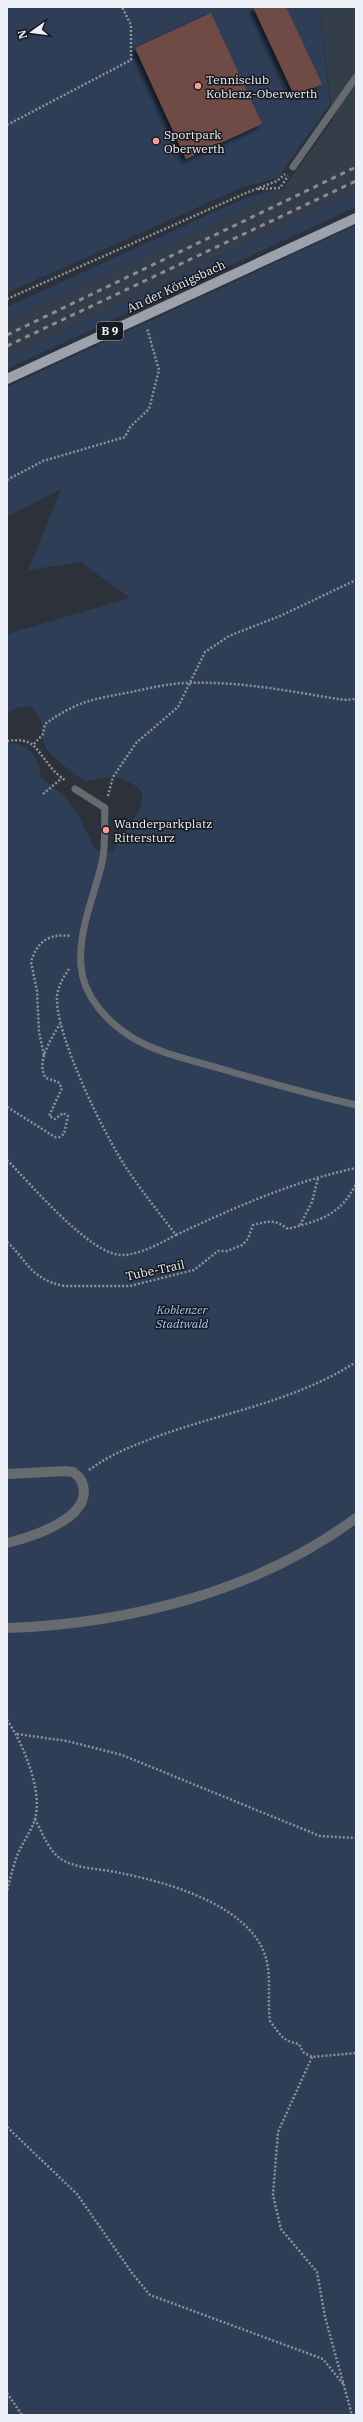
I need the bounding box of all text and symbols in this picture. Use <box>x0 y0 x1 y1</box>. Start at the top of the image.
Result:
north arrow <box>12 12 52 52</box>
text: N <box>14 28 30 40</box>
place label: Tennisclub Koblenz-Oberwerth <box>206 72 318 101</box>
marker: Tennisclub Koblenz-Oberwerth <box>193 81 203 91</box>
place label: Sportpark Oberwerth <box>164 127 225 156</box>
marker: Sportpark Oberwerth <box>151 136 161 146</box>
street label: An der Königsbach <box>124 256 228 315</box>
road number: B 9 <box>97 322 123 340</box>
place label: Wanderparkplatz Rittersturz <box>114 816 212 845</box>
marker: Wanderparkplatz Rittersturz <box>101 825 111 835</box>
street label: Tube-Trail <box>124 1256 186 1284</box>
park label: Koblenzer Stadtwald <box>155 1302 209 1331</box>

